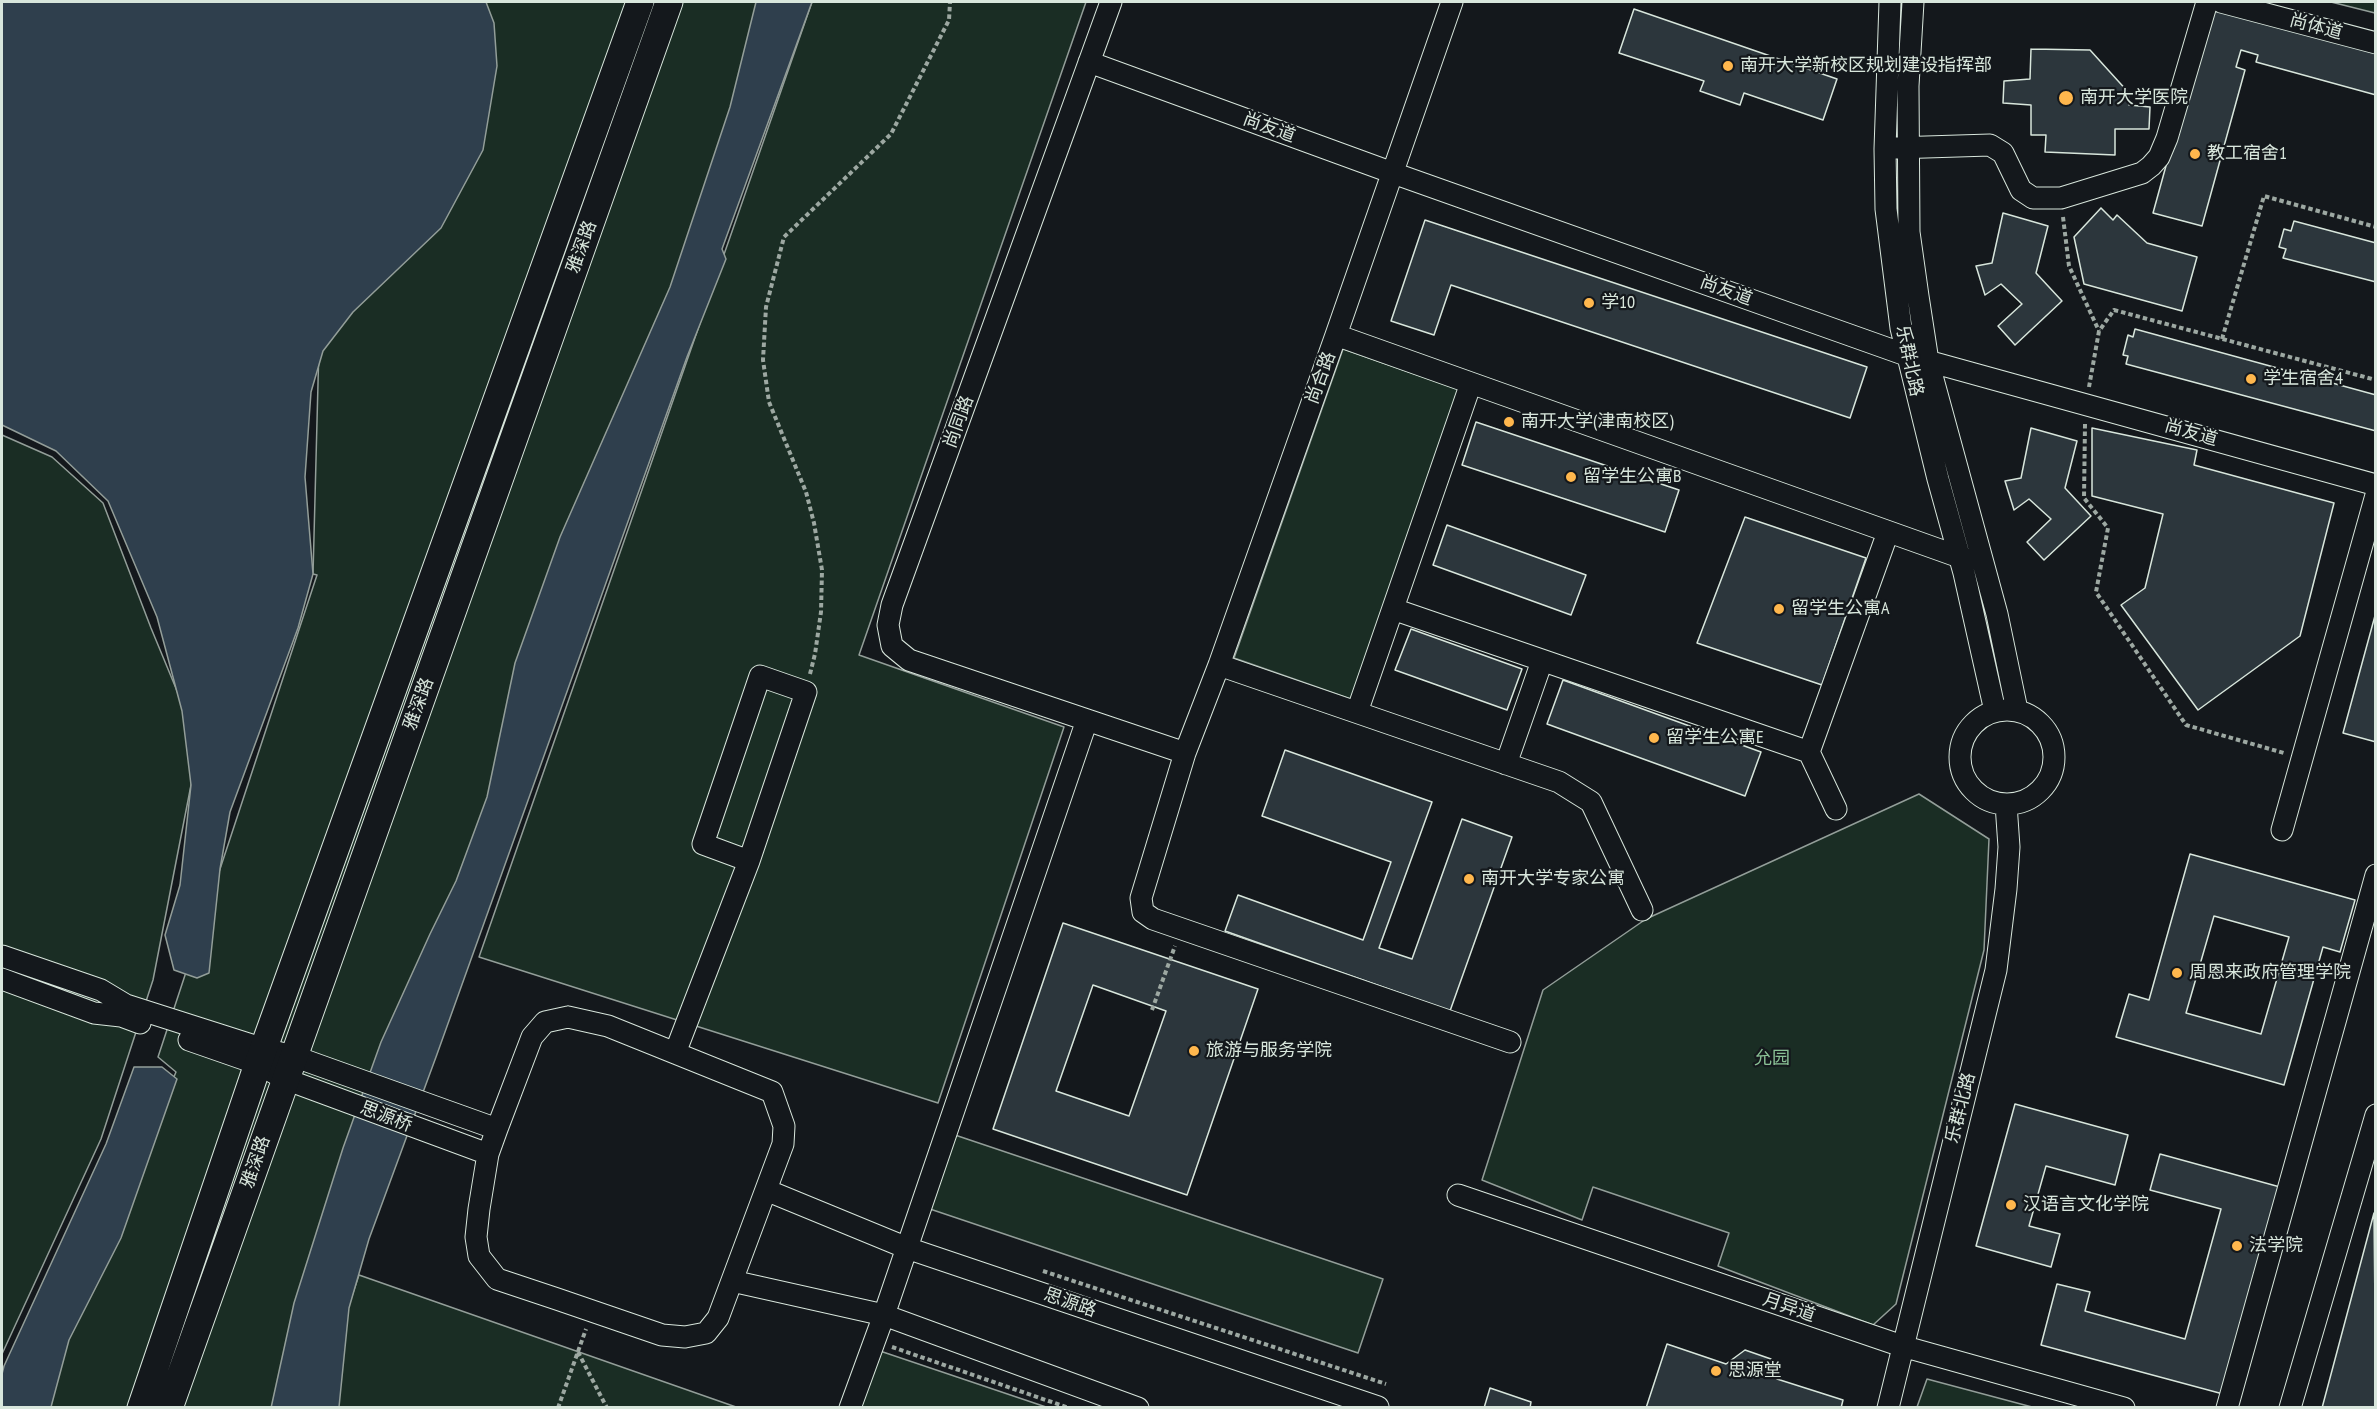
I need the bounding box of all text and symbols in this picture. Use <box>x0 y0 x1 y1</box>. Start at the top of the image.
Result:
street label: 尚体道 <box>2287 10 2345 44</box>
place label: 南开大学新校区规划建设指挥部 <box>1740 55 1992 77</box>
marker: 南开大学新校区规划建设指挥部 <box>1721 59 1735 73</box>
place label: 南开大学医院 <box>2080 87 2188 109</box>
marker: 南开大学医院 <box>2057 89 2075 107</box>
street label: 尚友道 <box>1240 109 1298 147</box>
place label: 教工宿舍1 <box>2207 143 2287 165</box>
marker: 教工宿舍1 <box>2188 147 2202 161</box>
street label: 雅深路 <box>563 218 601 276</box>
street label: 尚友道 <box>1697 272 1755 310</box>
place label: 学10 <box>1601 292 1635 314</box>
marker: 学10 <box>1582 296 1596 310</box>
street label: 乐群北路 <box>1891 324 1927 398</box>
street label: 尚合路 <box>1302 349 1340 407</box>
place label: 学生宿舍4 <box>2263 368 2343 390</box>
marker: 学生宿舍4 <box>2244 372 2258 386</box>
street label: 尚同路 <box>940 393 978 451</box>
place label: 南开大学(津南校区) <box>1521 411 1673 433</box>
marker: 南开大学(津南校区) <box>1502 415 1516 429</box>
street label: 尚友道 <box>2162 415 2220 451</box>
place label: 留学生公寓B <box>1583 466 1681 488</box>
marker: 留学生公寓B <box>1564 470 1578 484</box>
place label: 留学生公寓A <box>1791 598 1890 620</box>
marker: 留学生公寓A <box>1772 602 1786 616</box>
street label: 雅深路 <box>400 675 438 733</box>
place label: 留学生公寓E <box>1666 727 1764 749</box>
marker: 留学生公寓E <box>1647 731 1661 745</box>
place label: 南开大学专家公寓 <box>1481 868 1625 890</box>
marker: 南开大学专家公寓 <box>1462 872 1476 886</box>
place label: 周恩来政府管理学院 <box>2189 962 2351 984</box>
marker: 周恩来政府管理学院 <box>2170 966 2184 980</box>
place label: 旅游与服务学院 <box>1206 1040 1332 1062</box>
marker: 旅游与服务学院 <box>1187 1044 1201 1058</box>
park label: 允园 <box>1754 1048 1790 1070</box>
street label: 乐群北路 <box>1942 1070 1980 1146</box>
street label: 思源桥 <box>357 1097 415 1137</box>
street label: 雅深路 <box>237 1133 275 1191</box>
place label: 汉语言文化学院 <box>2023 1194 2149 1216</box>
marker: 汉语言文化学院 <box>2004 1198 2018 1212</box>
place label: 法学院 <box>2249 1235 2303 1257</box>
marker: 法学院 <box>2230 1239 2244 1253</box>
street label: 思源路 <box>1041 1284 1099 1322</box>
street label: 月异道 <box>1760 1289 1818 1327</box>
place label: 思源堂 <box>1728 1360 1782 1382</box>
marker: 思源堂 <box>1709 1364 1723 1378</box>

